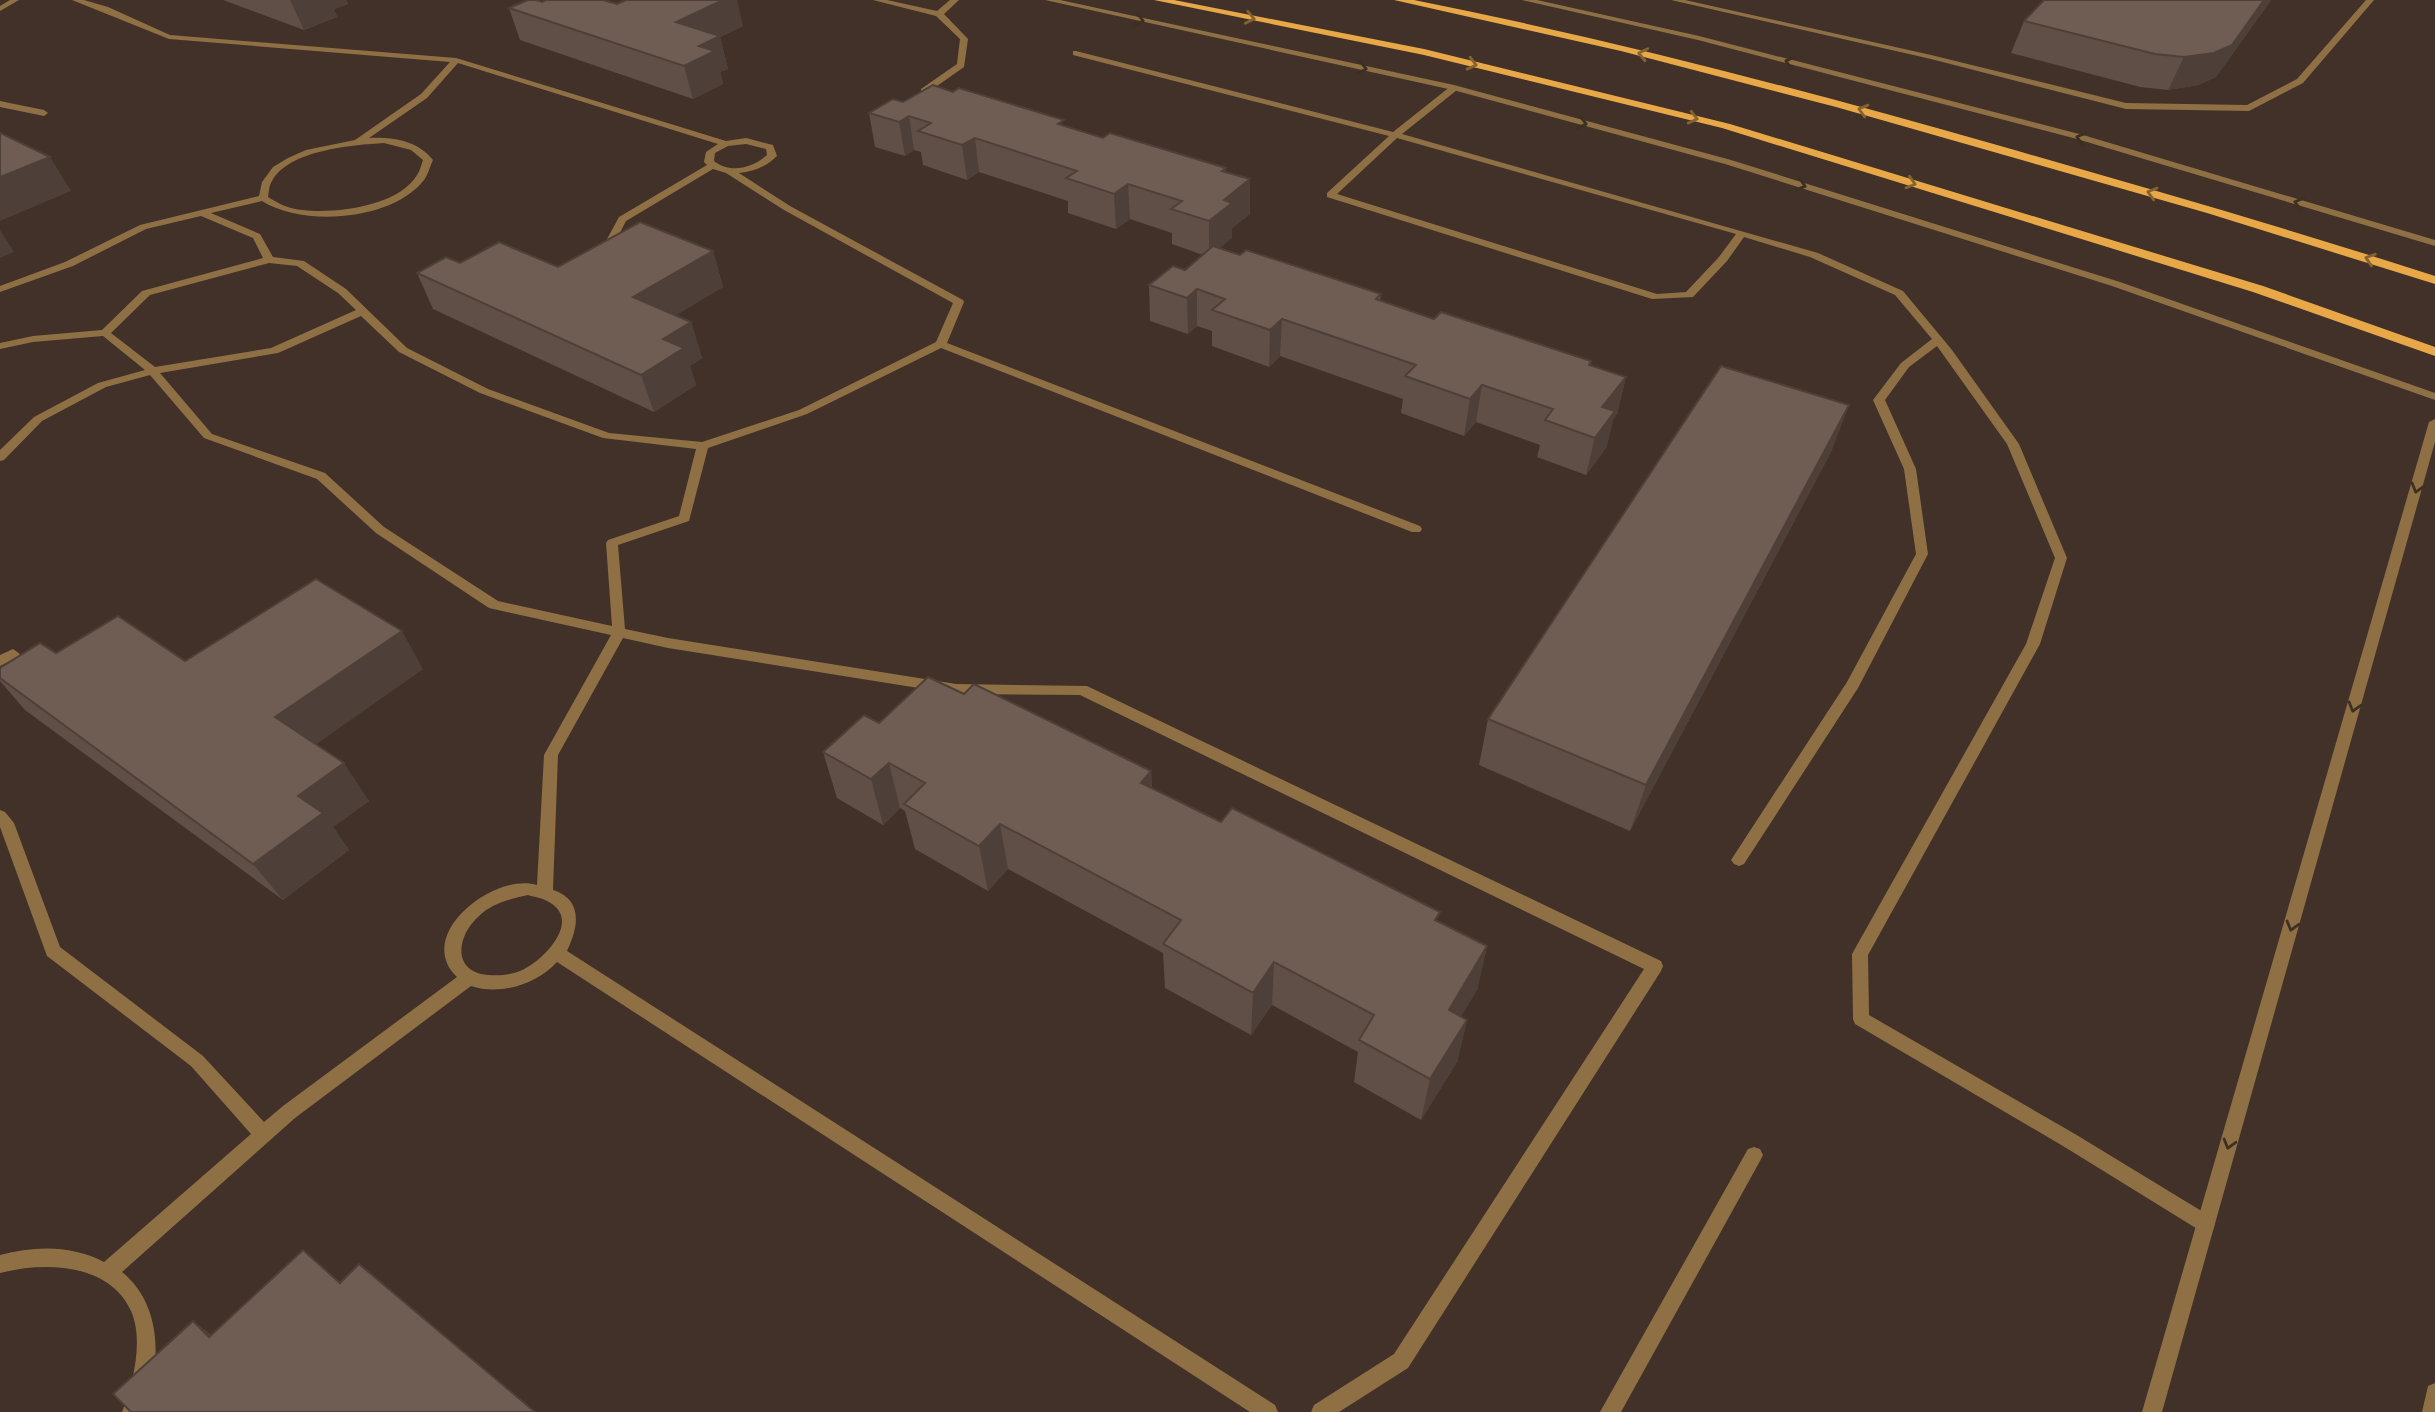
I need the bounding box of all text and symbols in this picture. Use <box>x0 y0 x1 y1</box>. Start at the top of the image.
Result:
one-way arrow <box>1244 10 1255 25</box>
one-way arrow <box>1133 11 1145 26</box>
one-way arrow <box>1637 48 1649 62</box>
one-way arrow <box>1466 56 1478 70</box>
one-way arrow <box>1784 56 1796 70</box>
one-way arrow <box>1356 60 1368 75</box>
one-way arrow <box>1857 104 1869 118</box>
one-way arrow <box>1687 110 1699 124</box>
one-way arrow <box>1576 114 1588 129</box>
one-way arrow <box>2075 132 2087 146</box>
one-way arrow <box>1905 174 1917 189</box>
one-way arrow <box>1795 176 1807 191</box>
one-way arrow <box>2147 186 2159 201</box>
one-way arrow <box>2293 196 2305 211</box>
one-way arrow <box>2364 252 2376 267</box>
one-way arrow <box>2411 482 2426 494</box>
one-way arrow <box>2348 701 2363 713</box>
one-way arrow <box>2285 919 2300 931</box>
one-way arrow <box>2222 1138 2237 1150</box>

